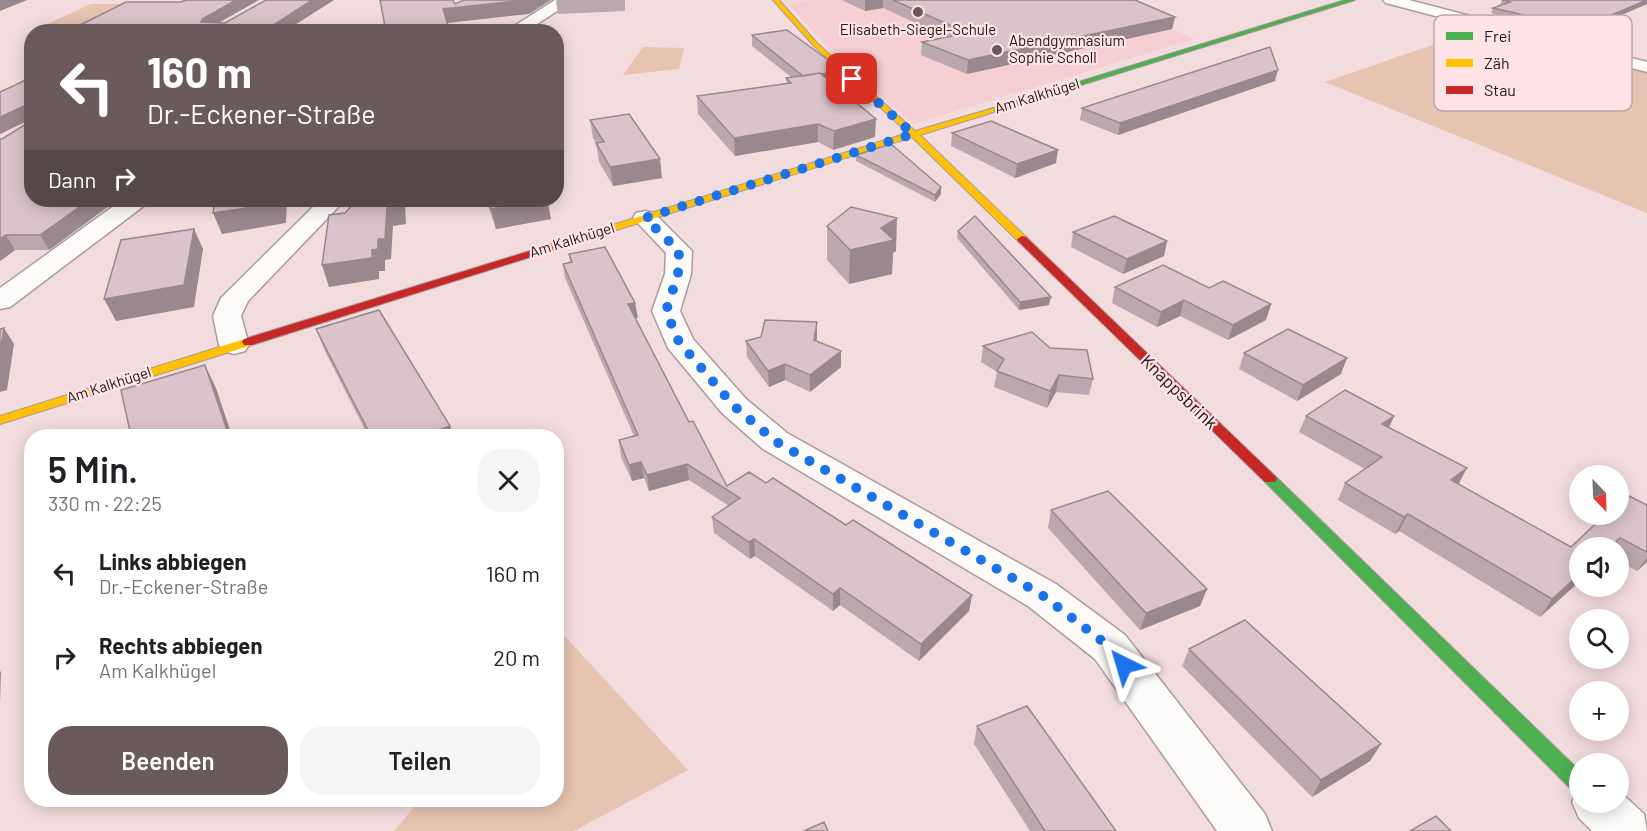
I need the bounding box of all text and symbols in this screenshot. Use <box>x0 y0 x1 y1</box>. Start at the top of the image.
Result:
marker: Elisabeth-Siegel-Schule <box>911 5 925 19</box>
legend <box>1434 15 1632 111</box>
place label: Elisabeth-Siegel-Schule <box>840 20 996 38</box>
text: Frei <box>1484 26 1511 45</box>
place label: Abendgymnasium Sophie Scholl <box>1009 31 1125 66</box>
marker: Abendgymnasium Sophie Scholl <box>990 43 1004 57</box>
text: 160 m <box>147 46 252 96</box>
icon: left <box>48 48 126 126</box>
pin <box>826 53 877 104</box>
text: Zäh <box>1484 53 1510 72</box>
icon: arrive <box>835 62 868 95</box>
street label: Am Kalkhügel <box>992 74 1081 117</box>
text: Stau <box>1484 80 1516 99</box>
text: Dr.-Eckener-Straße <box>147 97 376 129</box>
icon: right <box>108 162 141 195</box>
text: Dann <box>48 166 96 192</box>
street label: Am Kalkhügel <box>527 218 616 261</box>
street label: Knappsbrink <box>1137 349 1223 433</box>
street label: Am Kalkhügel <box>64 362 153 406</box>
text: 5 Min. <box>48 447 138 490</box>
button: close <box>477 449 540 512</box>
north arrow <box>1569 465 1629 525</box>
map controls <box>1569 465 1629 813</box>
text: 330 m · 22:25 <box>48 491 162 515</box>
button: sound <box>1569 537 1629 597</box>
text: Links abbiegen <box>99 548 247 574</box>
icon: left <box>48 557 81 590</box>
text: 160 m <box>486 560 540 586</box>
text: Dr.-Eckener-Straße <box>99 574 268 598</box>
button: search <box>1569 609 1629 669</box>
text: Rechts abbiegen <box>99 632 262 658</box>
position arrow <box>1092 633 1156 697</box>
icon: right <box>48 641 81 674</box>
text: 20 m <box>493 644 540 670</box>
text: Am Kalkhügel <box>99 658 216 682</box>
button: + <box>1569 681 1629 741</box>
button: Beenden <box>48 726 288 795</box>
button: Teilen <box>300 726 540 795</box>
button: − <box>1569 753 1629 813</box>

